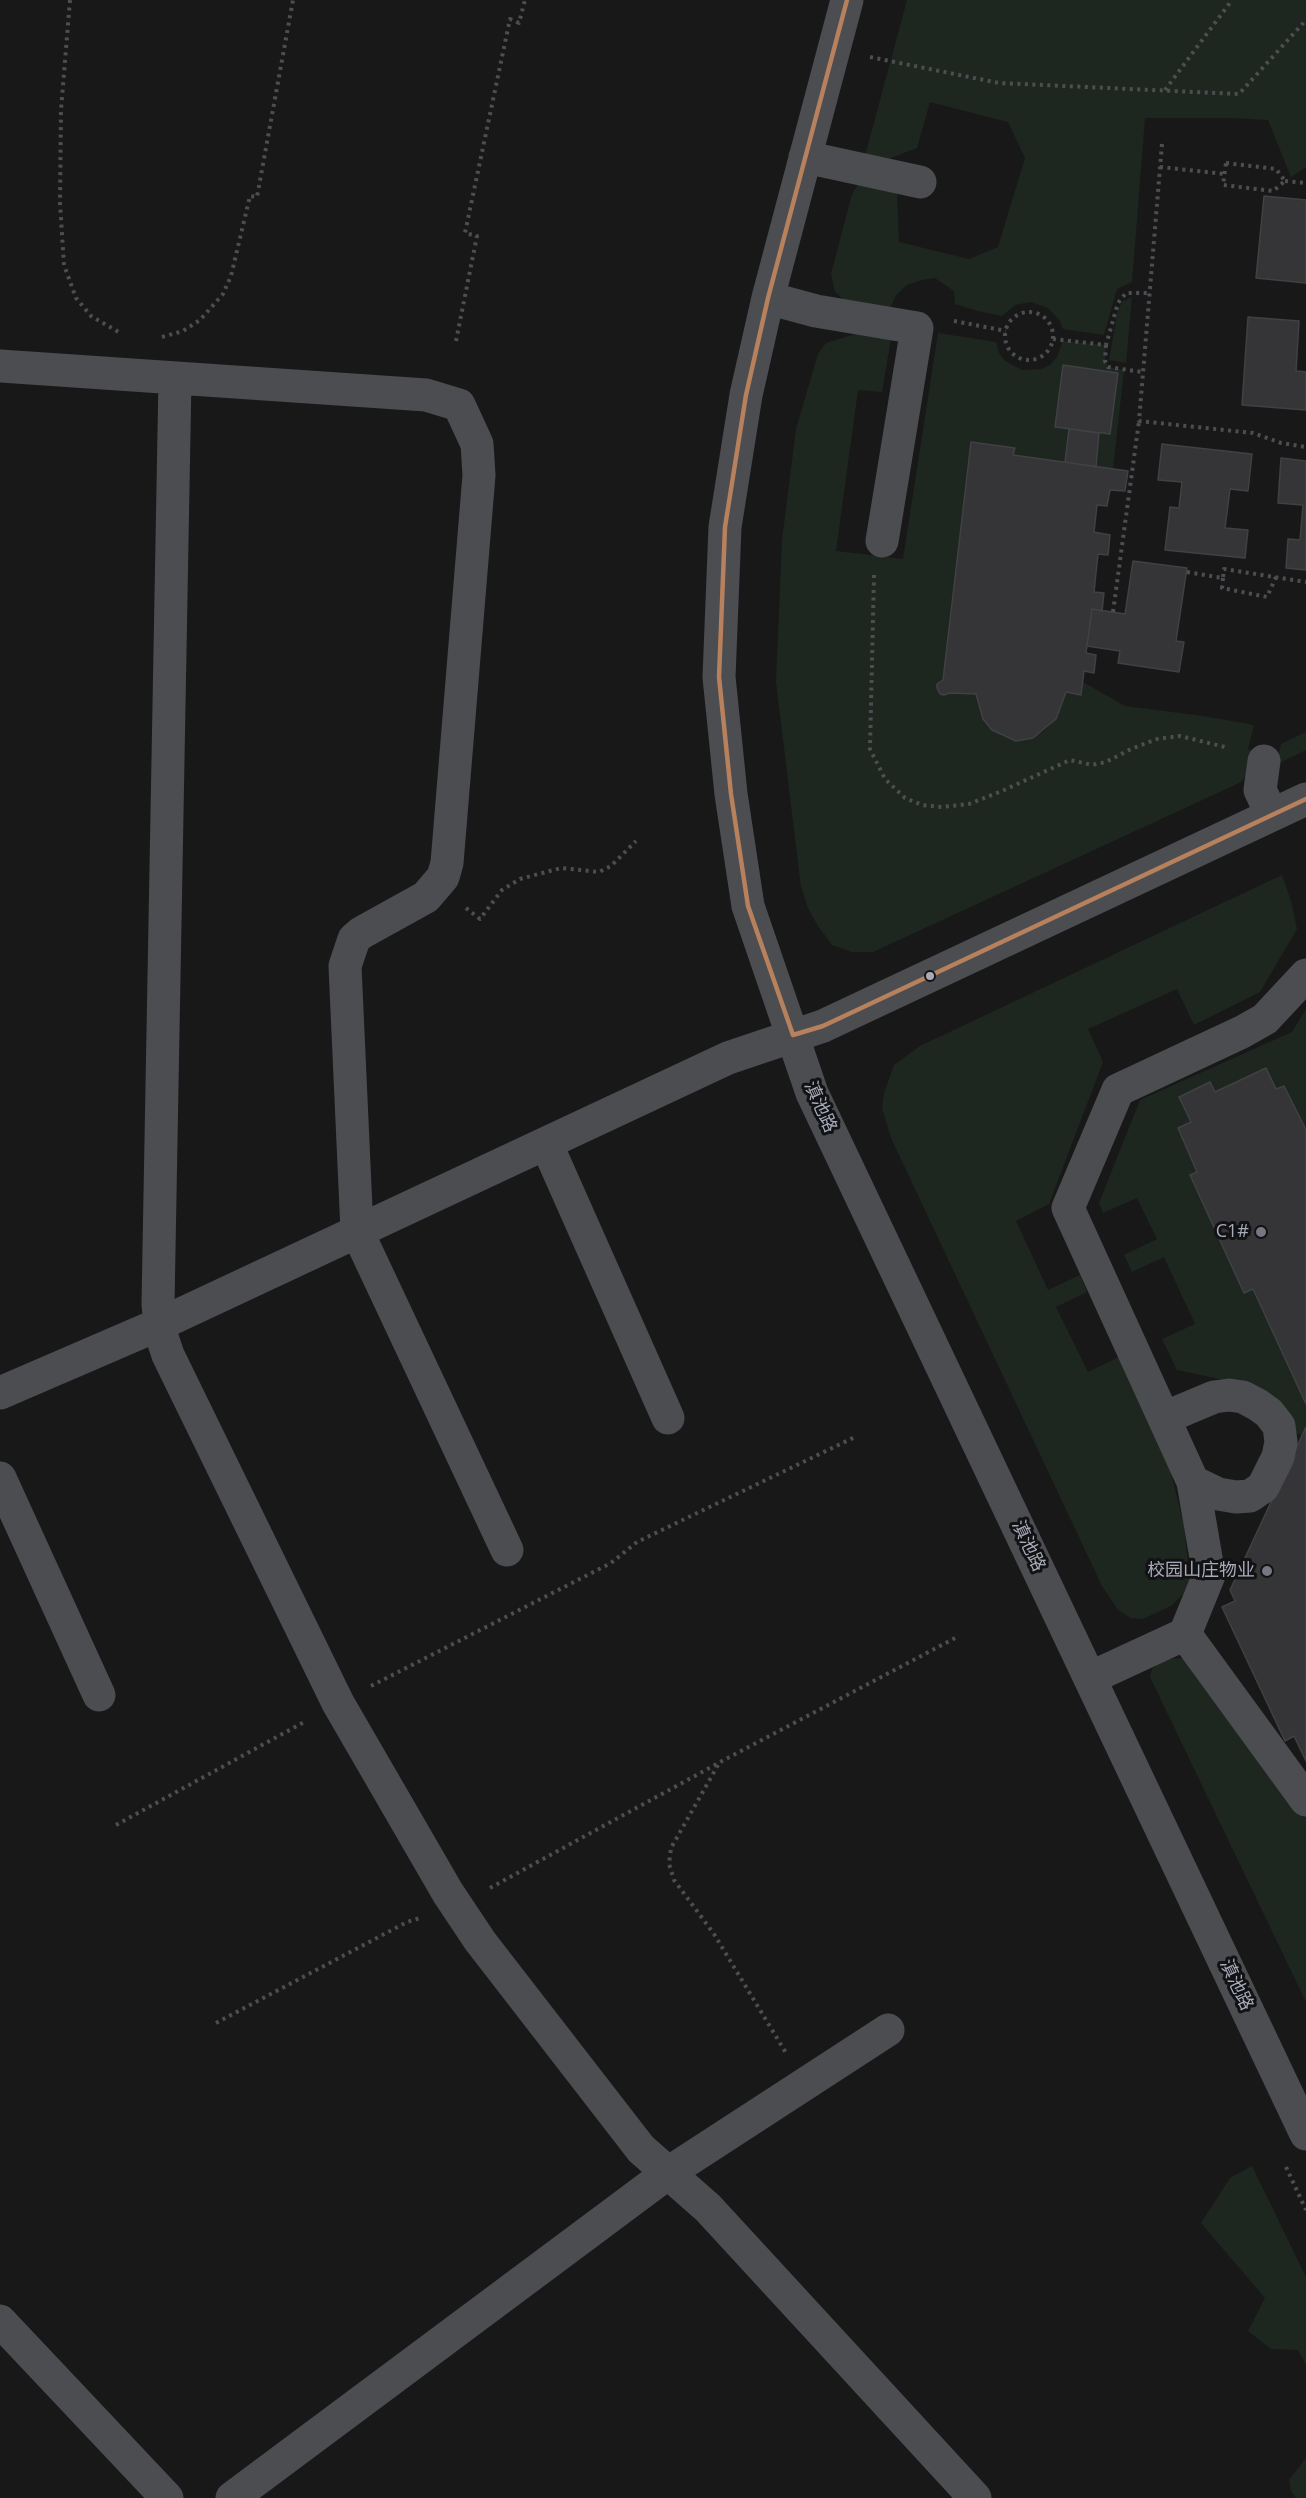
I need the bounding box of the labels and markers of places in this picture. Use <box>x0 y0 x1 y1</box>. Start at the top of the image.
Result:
unlabelled marker <box>924 970 936 982</box>
place label: C1# <box>1216 1221 1249 1243</box>
marker: C1# <box>1254 1225 1268 1239</box>
place label: 校园山庄物业 <box>1147 1560 1255 1582</box>
marker: 校园山庄物业 <box>1260 1564 1274 1578</box>

